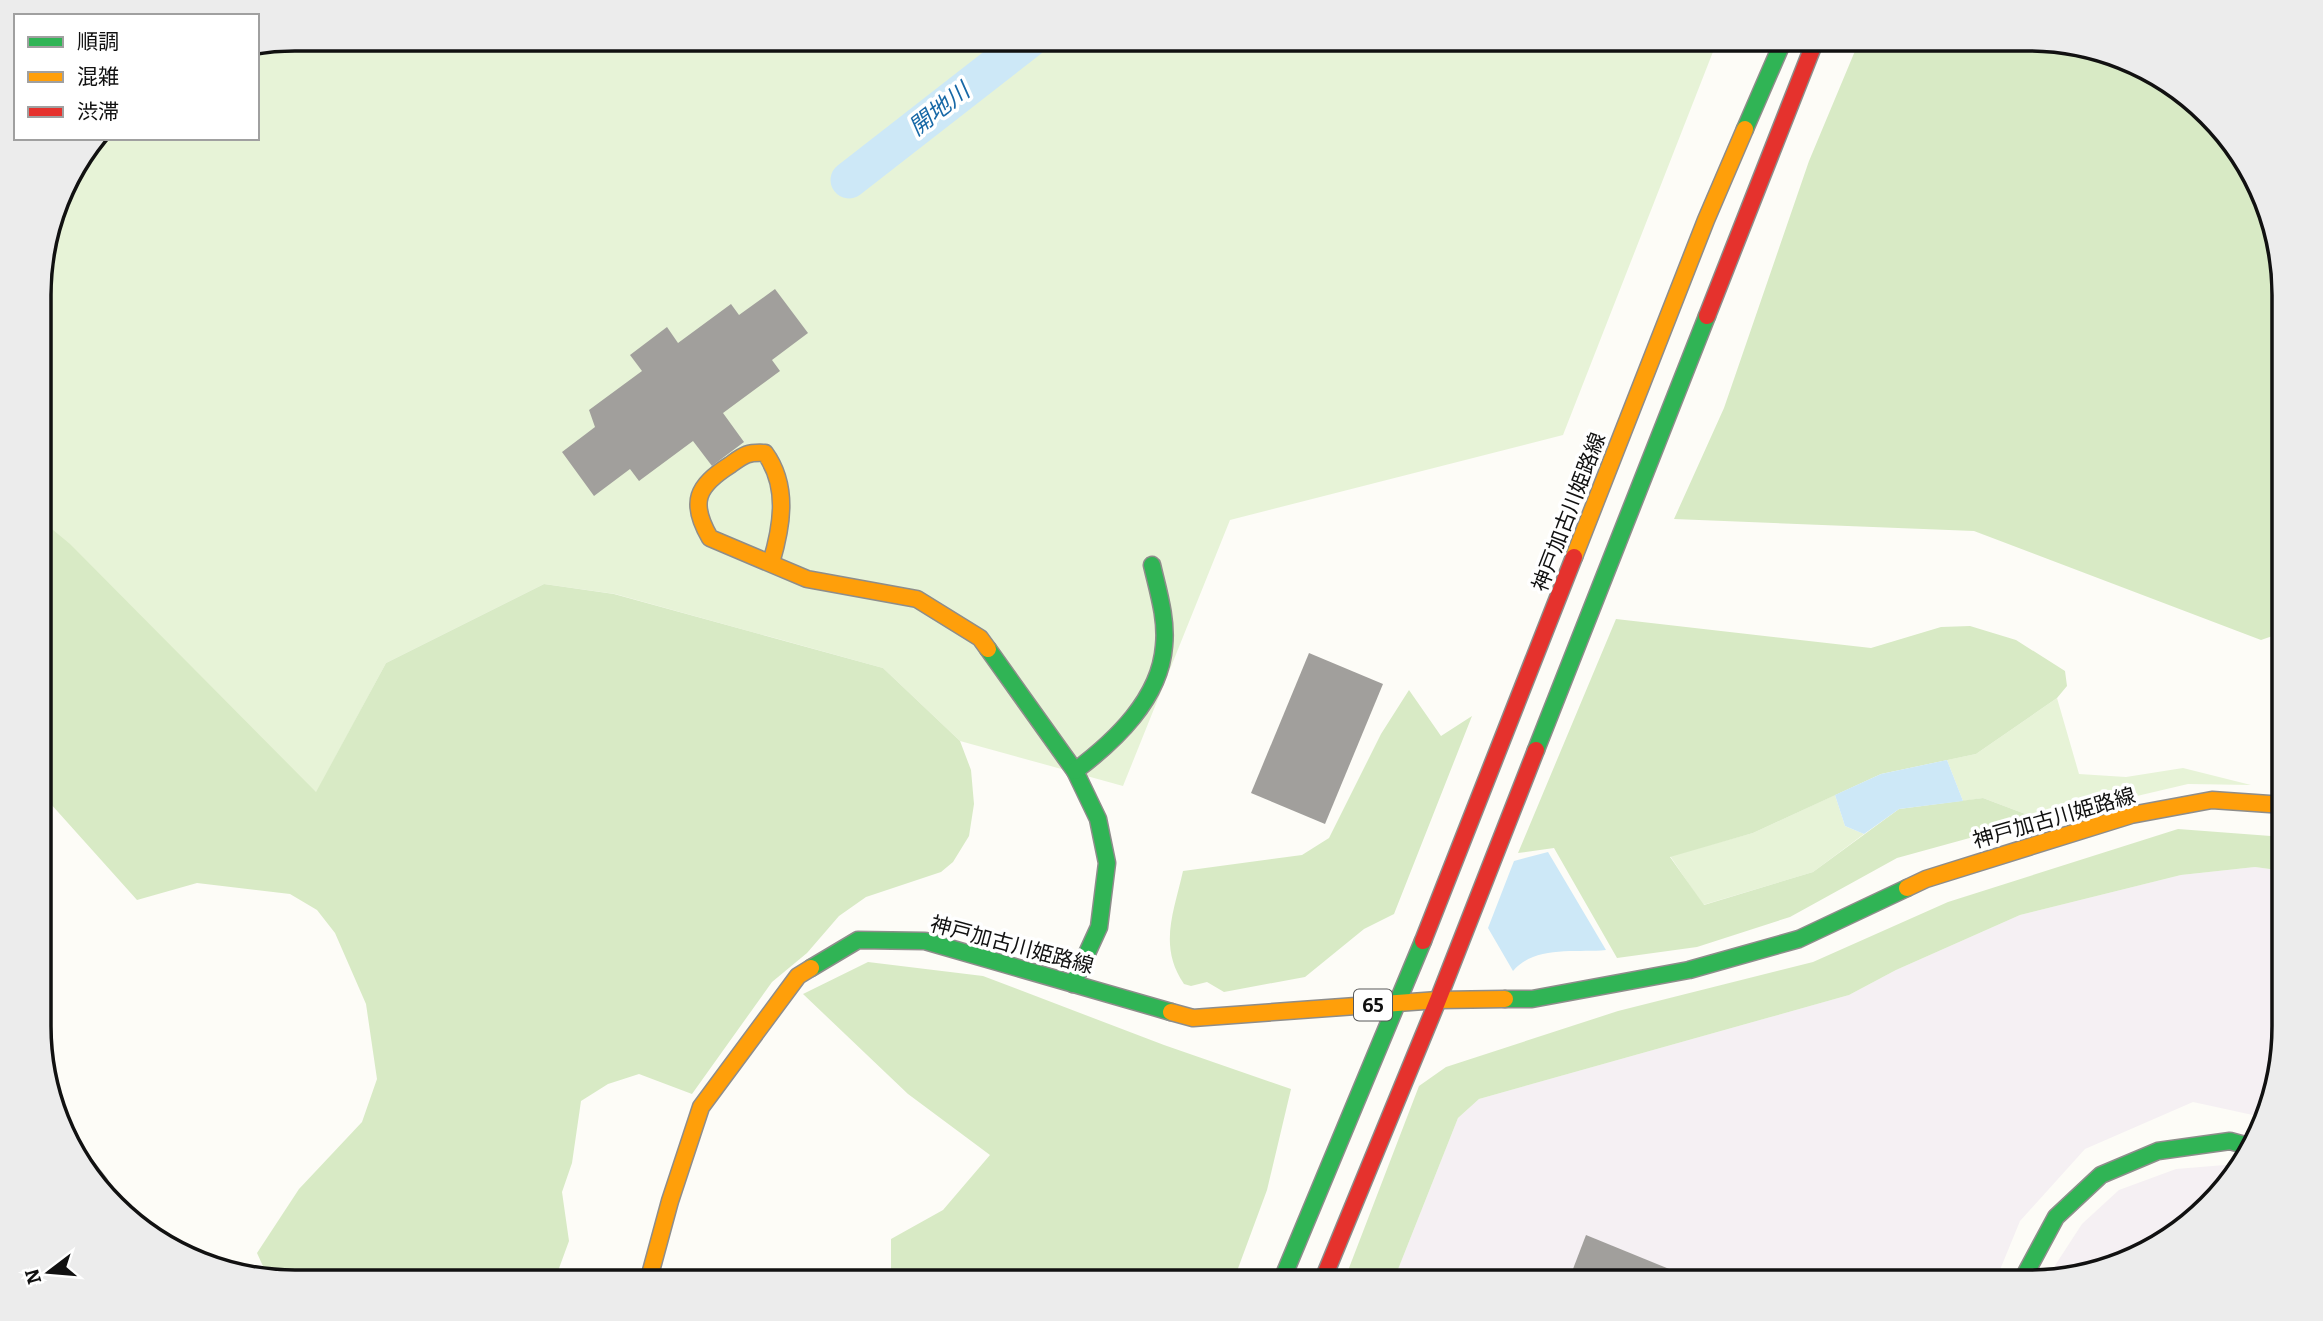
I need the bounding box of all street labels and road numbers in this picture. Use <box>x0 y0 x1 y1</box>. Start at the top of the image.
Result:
street label: 神戸加古川姫路線 <box>1527 429 1611 595</box>
street label: 神戸加古川姫路線 <box>1970 782 2138 854</box>
street label: 神戸加古川姫路線 <box>927 911 1097 979</box>
road number: 65 <box>1354 990 1392 1021</box>

